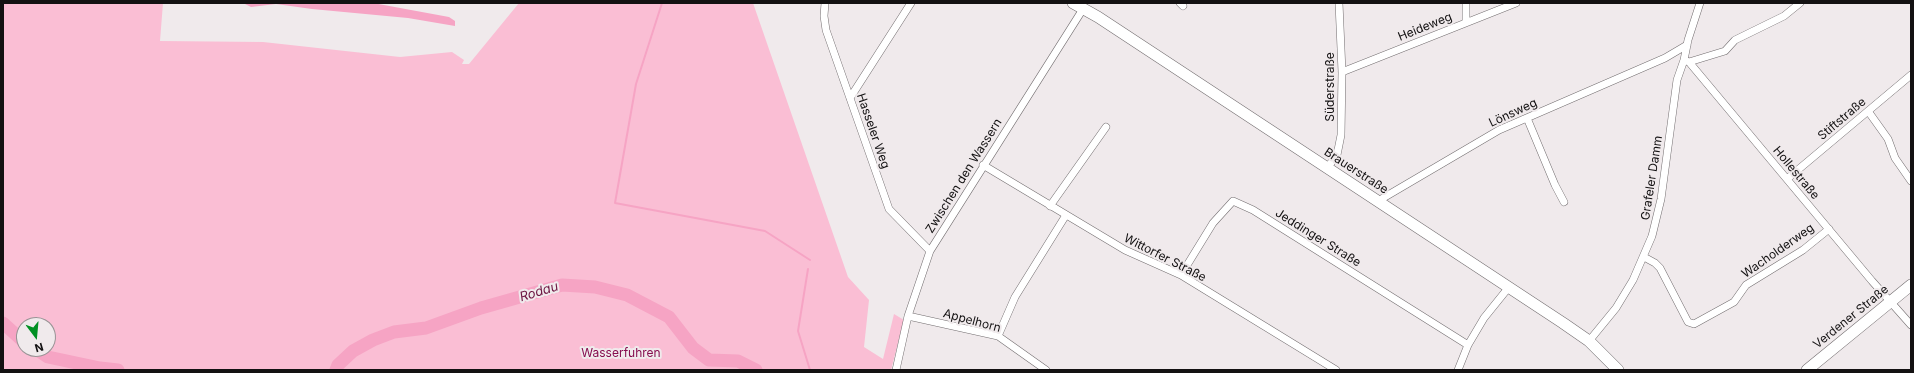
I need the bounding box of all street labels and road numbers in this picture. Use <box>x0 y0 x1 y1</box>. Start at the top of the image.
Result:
street label: Heideweg <box>1396 10 1454 44</box>
street label: Süderstraße <box>1323 52 1337 122</box>
street label: Hasseler Weg <box>853 91 893 171</box>
street label: Stiftstraße <box>1815 95 1869 143</box>
street label: Lönsweg <box>1487 96 1539 130</box>
street label: Zwischen den Wassern <box>923 116 1005 236</box>
street label: Grafeler Damm <box>1638 135 1666 221</box>
street label: Hollestraße <box>1770 144 1822 202</box>
street label: Brauerstraße <box>1321 145 1391 197</box>
street label: Jeddinger Straße <box>1273 206 1363 270</box>
street label: Wacholderweg <box>1739 221 1817 281</box>
street label: Wittorfer Straße <box>1121 231 1209 285</box>
street label: Verdener Straße <box>1810 282 1892 352</box>
street label: Appelhorn <box>942 306 1002 336</box>

